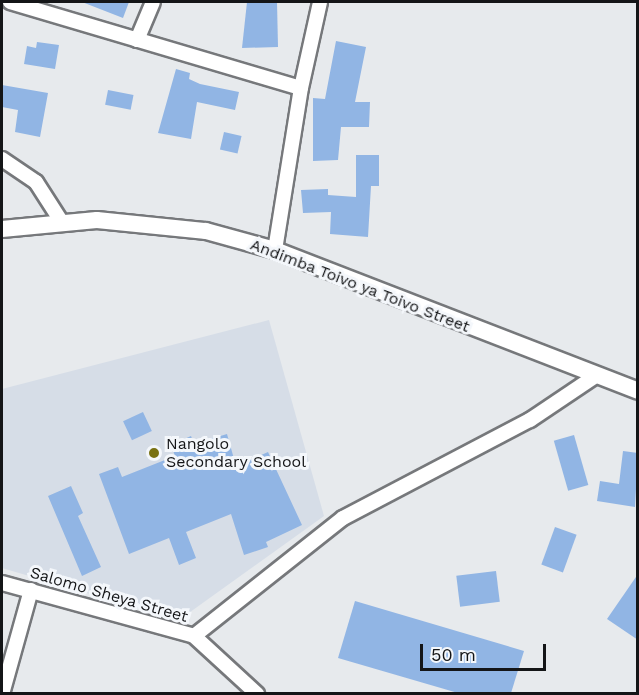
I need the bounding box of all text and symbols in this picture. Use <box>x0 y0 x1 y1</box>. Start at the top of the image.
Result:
street label: Andimba Toivo ya Toivo Street <box>247 235 473 337</box>
place label: Nangolo Secondary School <box>166 434 306 472</box>
marker: Nangolo Secondary School <box>147 446 161 460</box>
street label: Salomo Sheya Street <box>28 563 190 627</box>
scale bar <box>423 632 549 670</box>
text: 50 m <box>431 644 476 665</box>

